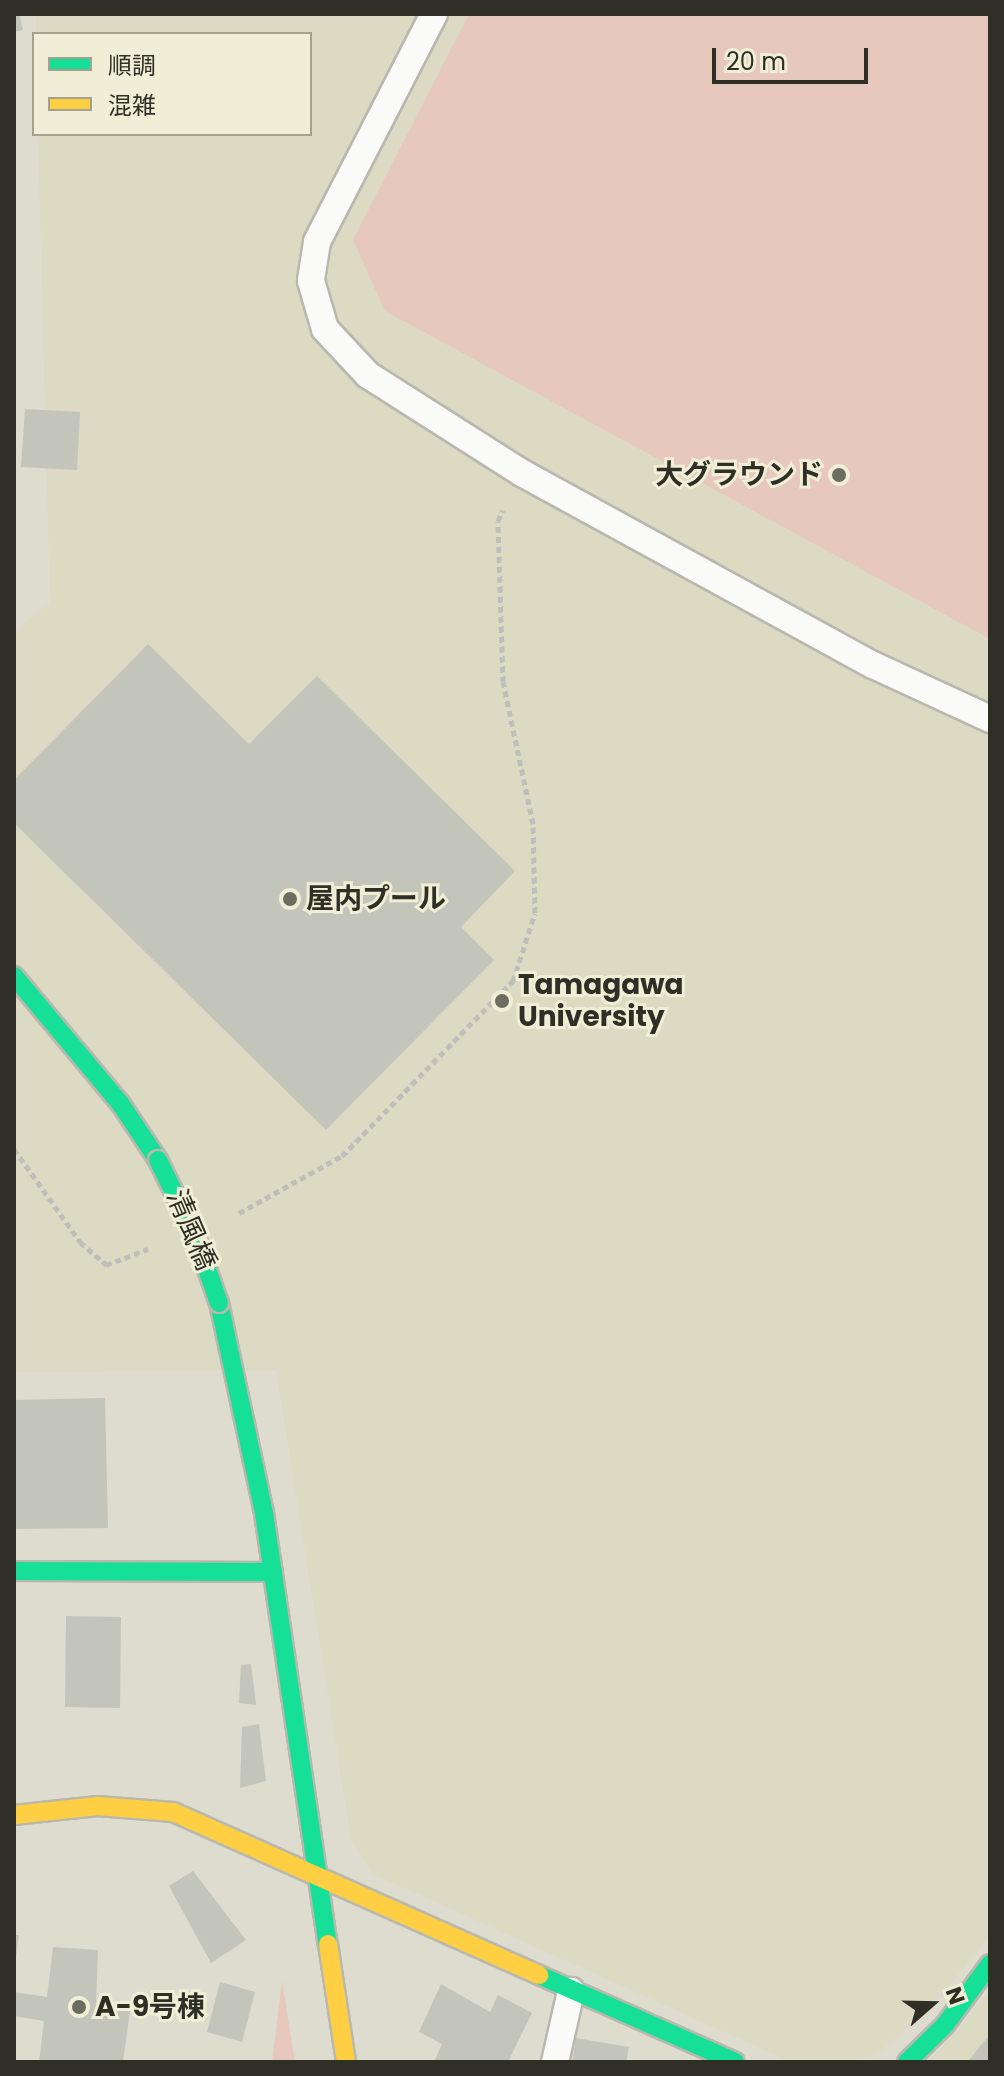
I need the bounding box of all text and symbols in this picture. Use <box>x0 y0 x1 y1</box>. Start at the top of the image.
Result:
legend <box>32 32 312 136</box>
scale bar <box>716 32 872 82</box>
text: 20 m <box>726 45 786 78</box>
text: 順調 <box>108 49 156 82</box>
text: 混雑 <box>108 89 156 122</box>
place label: 大グラウンド <box>655 458 823 492</box>
marker: 大グラウンド <box>830 466 848 484</box>
place label: 屋内プール <box>306 882 446 916</box>
marker: 屋内プール <box>281 890 299 908</box>
place label: Tamagawa University <box>518 968 684 1034</box>
marker: Tamagawa University <box>493 992 511 1010</box>
street label: 清風橋 <box>159 1185 223 1275</box>
north arrow <box>892 1964 972 2044</box>
text: N <box>938 1983 972 2009</box>
place label: A-9号棟 <box>95 1990 205 2024</box>
marker: A-9号棟 <box>70 1998 88 2016</box>

